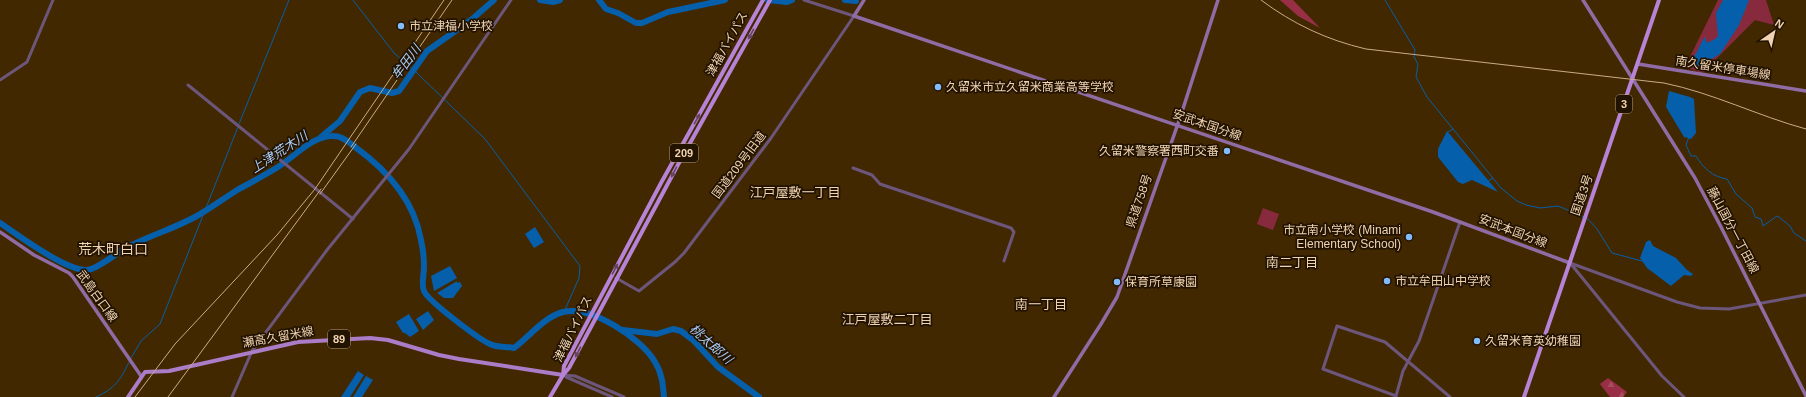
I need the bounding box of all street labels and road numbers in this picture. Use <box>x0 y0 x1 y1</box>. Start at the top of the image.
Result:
street label: 津福バイパス <box>703 9 751 79</box>
street label: 南久留米停車場線 <box>1674 54 1772 82</box>
road number: 3 <box>1616 95 1632 113</box>
street label: 安武本国分線 <box>1171 107 1243 143</box>
street label: 国道209号旧道 <box>709 129 769 201</box>
road number: 209 <box>670 144 698 162</box>
street label: 県道758号 <box>1123 172 1155 230</box>
street label: 国道3号 <box>1568 173 1596 217</box>
street label: 藤山国分一丁田線 <box>1704 184 1762 276</box>
street label: 安武本国分線 <box>1477 212 1549 250</box>
street label: 武島白口線 <box>74 268 120 324</box>
street label: 津福バイパス <box>551 294 595 364</box>
street label: 瀬高久留米線 <box>241 324 315 350</box>
road number: 89 <box>328 330 350 348</box>

